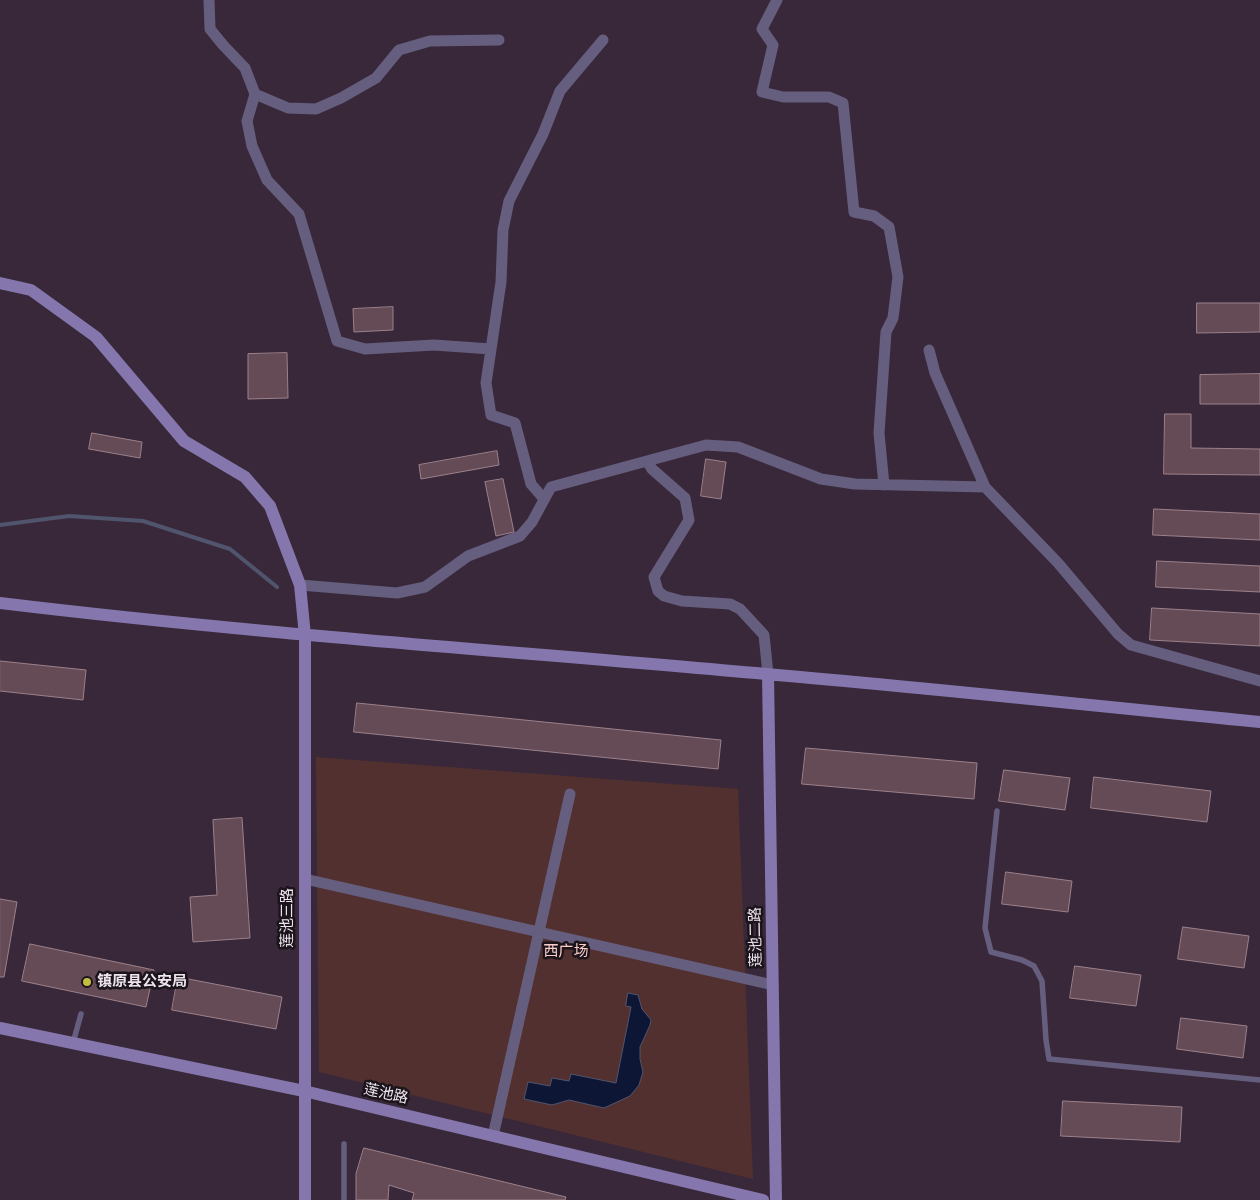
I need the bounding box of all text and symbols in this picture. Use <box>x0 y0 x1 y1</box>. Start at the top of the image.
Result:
street label: 莲池三路 <box>279 888 297 948</box>
street label: 莲池二路 <box>746 907 766 967</box>
park label: 西广场 <box>544 943 588 961</box>
place label: 镇原县公安局 <box>97 973 187 991</box>
marker: 镇原县公安局 <box>81 976 93 988</box>
street label: 莲池路 <box>362 1080 410 1108</box>

